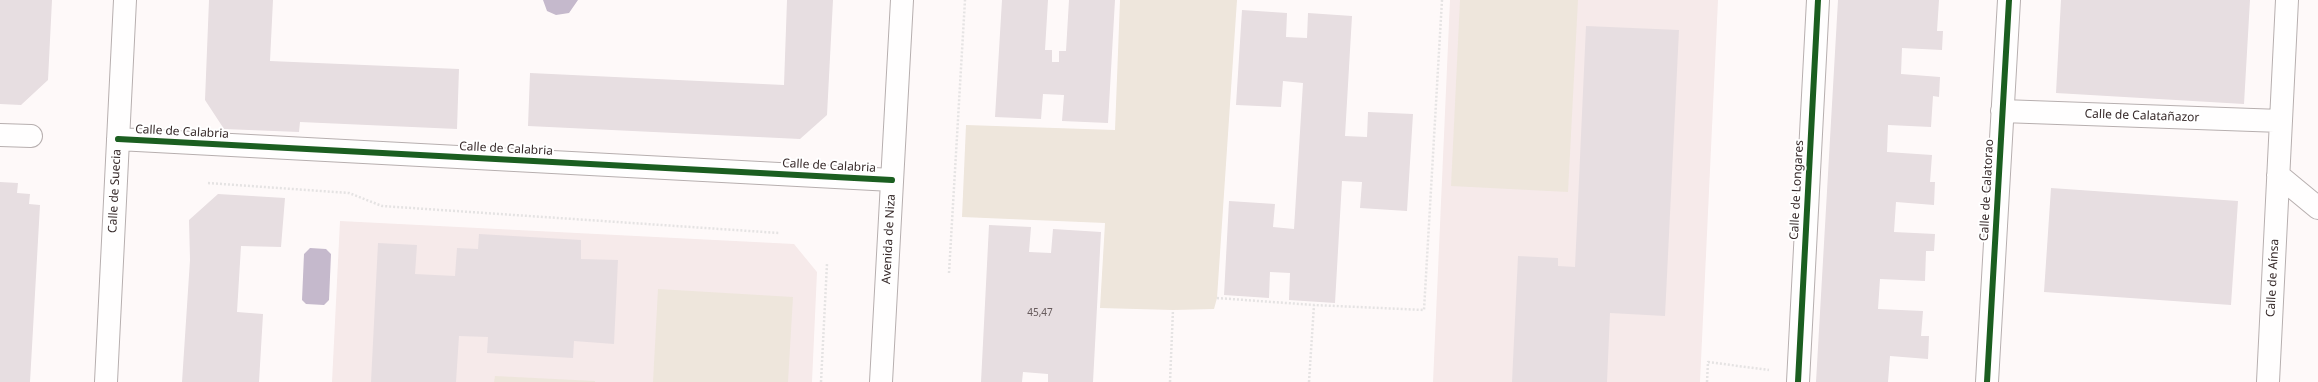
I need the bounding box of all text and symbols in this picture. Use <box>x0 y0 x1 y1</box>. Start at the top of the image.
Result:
street label: Calle de Calatañazor <box>2084 107 2200 125</box>
street label: Calle de Calabria <box>135 122 229 142</box>
street label: Calle de Calabria <box>459 139 553 159</box>
street label: Calle de Calatorao <box>1977 139 1997 241</box>
street label: Calle de Longares <box>1787 140 1807 240</box>
street label: Calle de Suecia <box>106 149 124 233</box>
street label: Calle de Calabria <box>782 156 876 176</box>
street label: Avenida de Niza <box>879 194 899 284</box>
street label: Calle de Aínsa <box>2264 239 2282 317</box>
house number: 45,47 <box>1027 307 1053 319</box>

